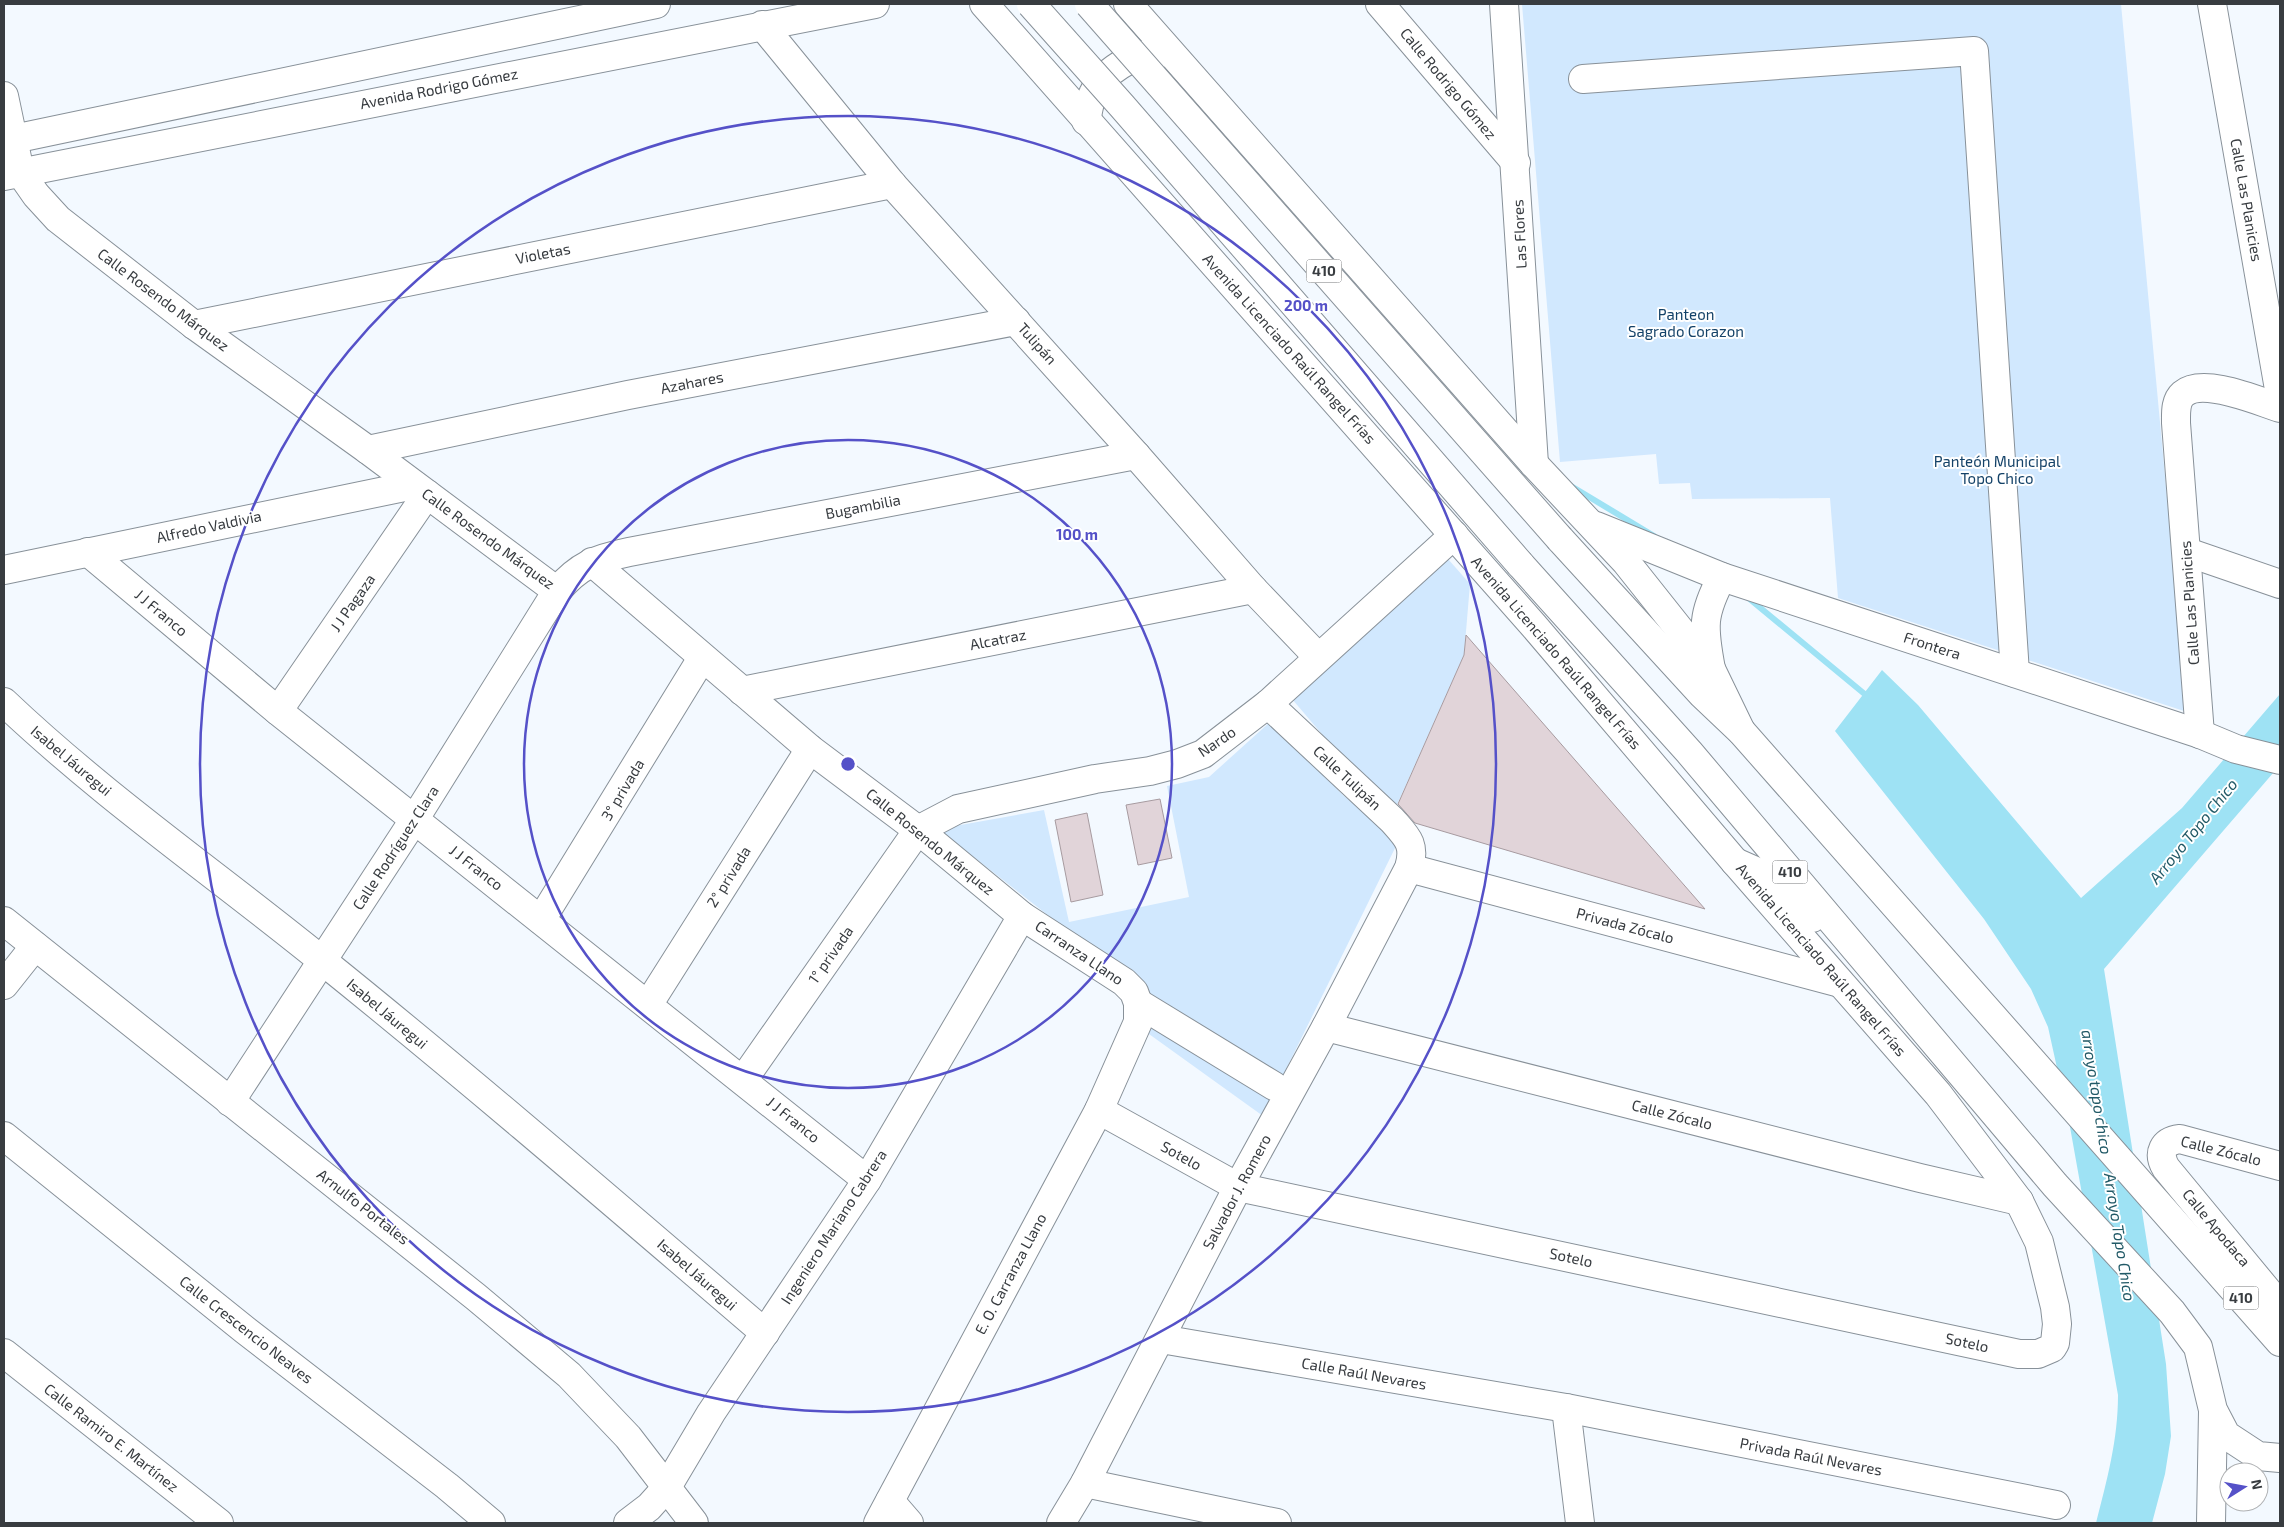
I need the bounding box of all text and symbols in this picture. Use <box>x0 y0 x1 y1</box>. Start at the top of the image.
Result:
street label: Calle Rodrigo Gómez <box>1397 24 1501 143</box>
street label: Avenida Rodrigo Gómez <box>358 64 519 112</box>
street label: Calle Las Planicies <box>2227 137 2267 263</box>
street label: Las Flores <box>1508 199 1530 269</box>
street label: Violetas <box>514 239 572 267</box>
street label: Calle Rosendo Márquez <box>94 244 233 354</box>
street label: Avenida Licenciado Raúl Rangel Frías <box>1200 250 1380 447</box>
road number: 410 <box>1306 260 1342 282</box>
text: 200 m <box>1284 296 1328 314</box>
park label: Panteon Sagrado Corazon <box>1628 305 1744 340</box>
street label: Tulipán <box>1014 319 1061 368</box>
street label: Azahares <box>659 367 725 397</box>
park label: Panteón Municipal Topo Chico <box>1934 452 2061 487</box>
street label: Calle Rosendo Márquez <box>419 484 558 592</box>
street label: Bugambilia <box>824 490 902 522</box>
street label: Alfredo Valdivia <box>155 506 263 546</box>
text: 100 m <box>1056 525 1098 543</box>
street label: Calle Las Planicies <box>2176 540 2202 666</box>
street label: Avenida Licenciado Raúl Rangel Frías <box>1468 552 1645 752</box>
street label: J J Pagaza <box>326 570 378 635</box>
street label: J J Franco <box>132 585 192 639</box>
street label: Alcatraz <box>968 625 1027 653</box>
street label: Frontera <box>1902 627 1963 663</box>
street label: Isabel Jáuregui <box>28 721 116 799</box>
street label: Nardo <box>1194 722 1239 760</box>
street label: Calle Tulipán <box>1310 741 1385 813</box>
street label: 3° privada <box>597 755 648 823</box>
centre of rings <box>839 755 857 773</box>
water label: Arroyo Topo Chico <box>2144 774 2242 888</box>
street label: Calle Rodríguez Clara <box>348 782 442 913</box>
street label: Calle Rosendo Márquez <box>863 784 998 898</box>
street label: J J Franco <box>446 841 507 894</box>
street label: 2° privada <box>702 843 754 910</box>
street label: Avenida Licenciado Raúl Rangel Frías <box>1733 859 1910 1059</box>
road number: 410 <box>1772 860 1808 884</box>
street label: Privada Zócalo <box>1574 903 1676 947</box>
street label: Carranza Llano <box>1032 916 1127 988</box>
street label: 1° privada <box>804 922 857 987</box>
street label: Isabel Jáuregui <box>344 974 432 1052</box>
water label: arroyo topo chico <box>2077 1028 2117 1156</box>
street label: J J Franco <box>763 1092 824 1146</box>
street label: Calle Zócalo <box>1630 1095 1715 1133</box>
street label: Salvador J. Romero <box>1198 1131 1274 1252</box>
street label: Calle Zócalo <box>2179 1131 2264 1169</box>
street label: Sotelo <box>1158 1137 1205 1174</box>
street label: Ingeniero Mariano Cabrera <box>776 1146 890 1307</box>
street label: Arnulfo Portales <box>314 1165 413 1248</box>
water label: Arroyo Topo Chico <box>2100 1171 2140 1302</box>
street label: Calle Apodaca <box>2179 1185 2254 1270</box>
street label: E. O. Carranza Llano <box>971 1210 1050 1337</box>
street label: Isabel Jáuregui <box>654 1235 741 1314</box>
street label: Sotelo <box>1548 1244 1594 1270</box>
street label: Calle Crescencio Neaves <box>176 1271 317 1387</box>
road number: 410 <box>2224 1286 2258 1310</box>
street label: Sotelo <box>1944 1329 1990 1355</box>
street label: Calle Raúl Nevares <box>1300 1353 1428 1393</box>
street label: Calle Ramiro E. Martínez <box>41 1379 182 1495</box>
street label: Privada Raúl Nevares <box>1739 1433 1884 1479</box>
north arrow <box>2219 1462 2269 1512</box>
text: N <box>2248 1478 2267 1491</box>

